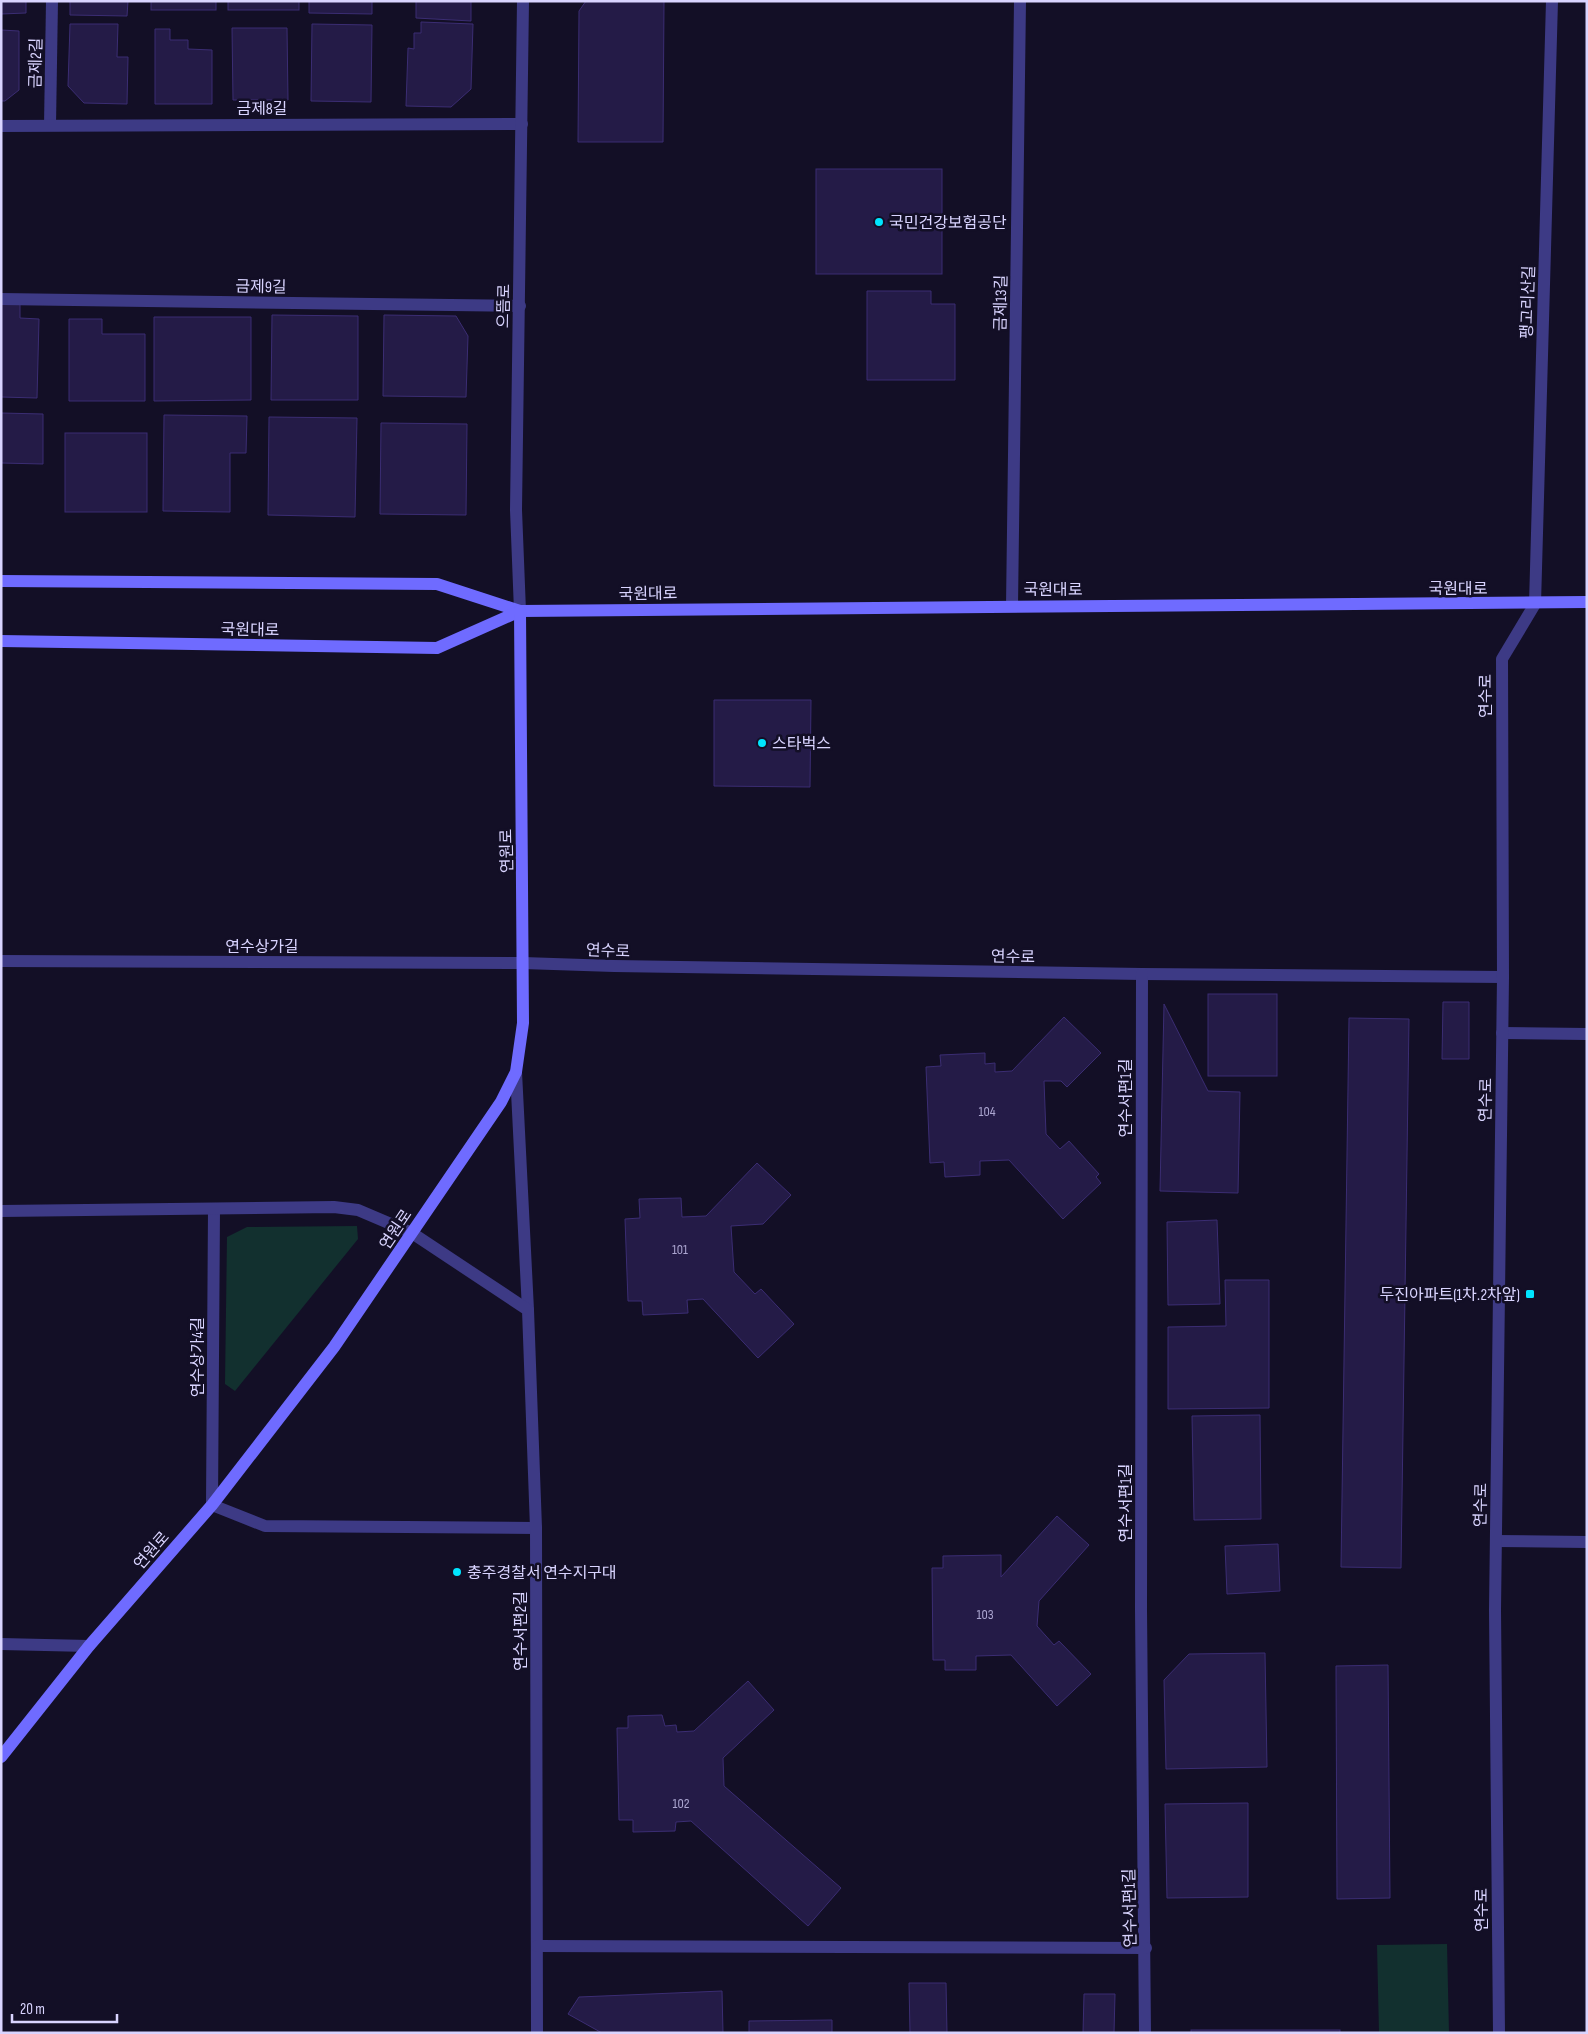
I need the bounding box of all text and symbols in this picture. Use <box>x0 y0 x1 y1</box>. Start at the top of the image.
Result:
street label: 금제2길 <box>27 37 46 89</box>
street label: 금제8길 <box>236 100 288 119</box>
place label: 국민건강보험공단 <box>889 214 1007 233</box>
marker: 국민건강보험공단 <box>873 216 885 228</box>
street label: 팽고리산길 <box>1518 265 1539 339</box>
street label: 금제13길 <box>992 275 1011 331</box>
street label: 금제9길 <box>235 278 287 297</box>
street label: 으뜸로 <box>495 284 514 328</box>
street label: 국원대로 <box>1429 580 1488 599</box>
street label: 국원대로 <box>1024 581 1083 600</box>
street label: 국원대로 <box>618 584 678 605</box>
street label: 국원대로 <box>220 620 280 641</box>
street label: 연수로 <box>1477 674 1496 718</box>
place label: 스타벅스 <box>772 735 831 754</box>
marker: 스타벅스 <box>756 737 768 749</box>
street label: 연원로 <box>498 828 517 873</box>
street label: 연수상가길 <box>225 938 299 957</box>
street label: 연수로 <box>586 941 631 962</box>
street label: 연수로 <box>991 948 1035 967</box>
street label: 연수서편1길 <box>1117 1058 1136 1138</box>
street label: 연수로 <box>1477 1078 1496 1122</box>
house number: 104 <box>979 1103 996 1120</box>
street label: 연원로 <box>376 1206 417 1253</box>
house number: 101 <box>672 1241 688 1258</box>
place label: 두진아파트(1차.2차앞) <box>1380 1286 1520 1305</box>
marker: 두진아파트(1차.2차앞) <box>1524 1288 1536 1300</box>
street label: 연수상가4길 <box>189 1317 208 1397</box>
street label: 연수서편1길 <box>1117 1463 1136 1543</box>
street label: 연수로 <box>1472 1483 1491 1527</box>
street label: 연원로 <box>130 1528 174 1574</box>
place label: 충주경찰서 연수지구대 <box>467 1564 617 1583</box>
marker: 충주경찰서 연수지구대 <box>451 1566 463 1578</box>
street label: 연수서편2길 <box>512 1591 531 1671</box>
house number: 103 <box>976 1606 994 1623</box>
house number: 102 <box>673 1795 690 1812</box>
street label: 연수서편1길 <box>1120 1868 1141 1948</box>
street label: 연수로 <box>1473 1888 1492 1932</box>
scale bar <box>12 1992 118 2024</box>
text: 20 m <box>20 2000 45 2019</box>

